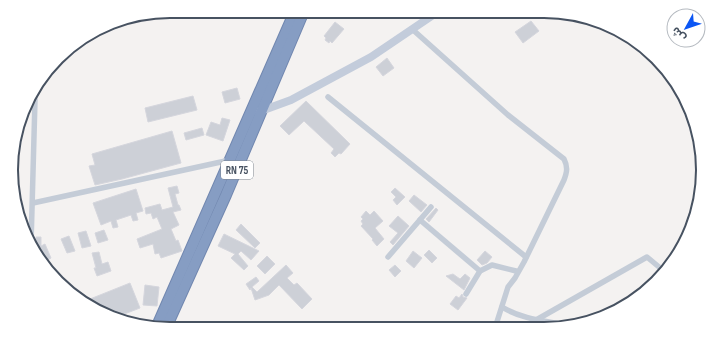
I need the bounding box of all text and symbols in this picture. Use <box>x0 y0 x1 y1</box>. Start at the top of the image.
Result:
north arrow <box>666 8 706 48</box>
text: ش <box>669 24 689 44</box>
road number: RN 75 <box>221 161 253 179</box>

